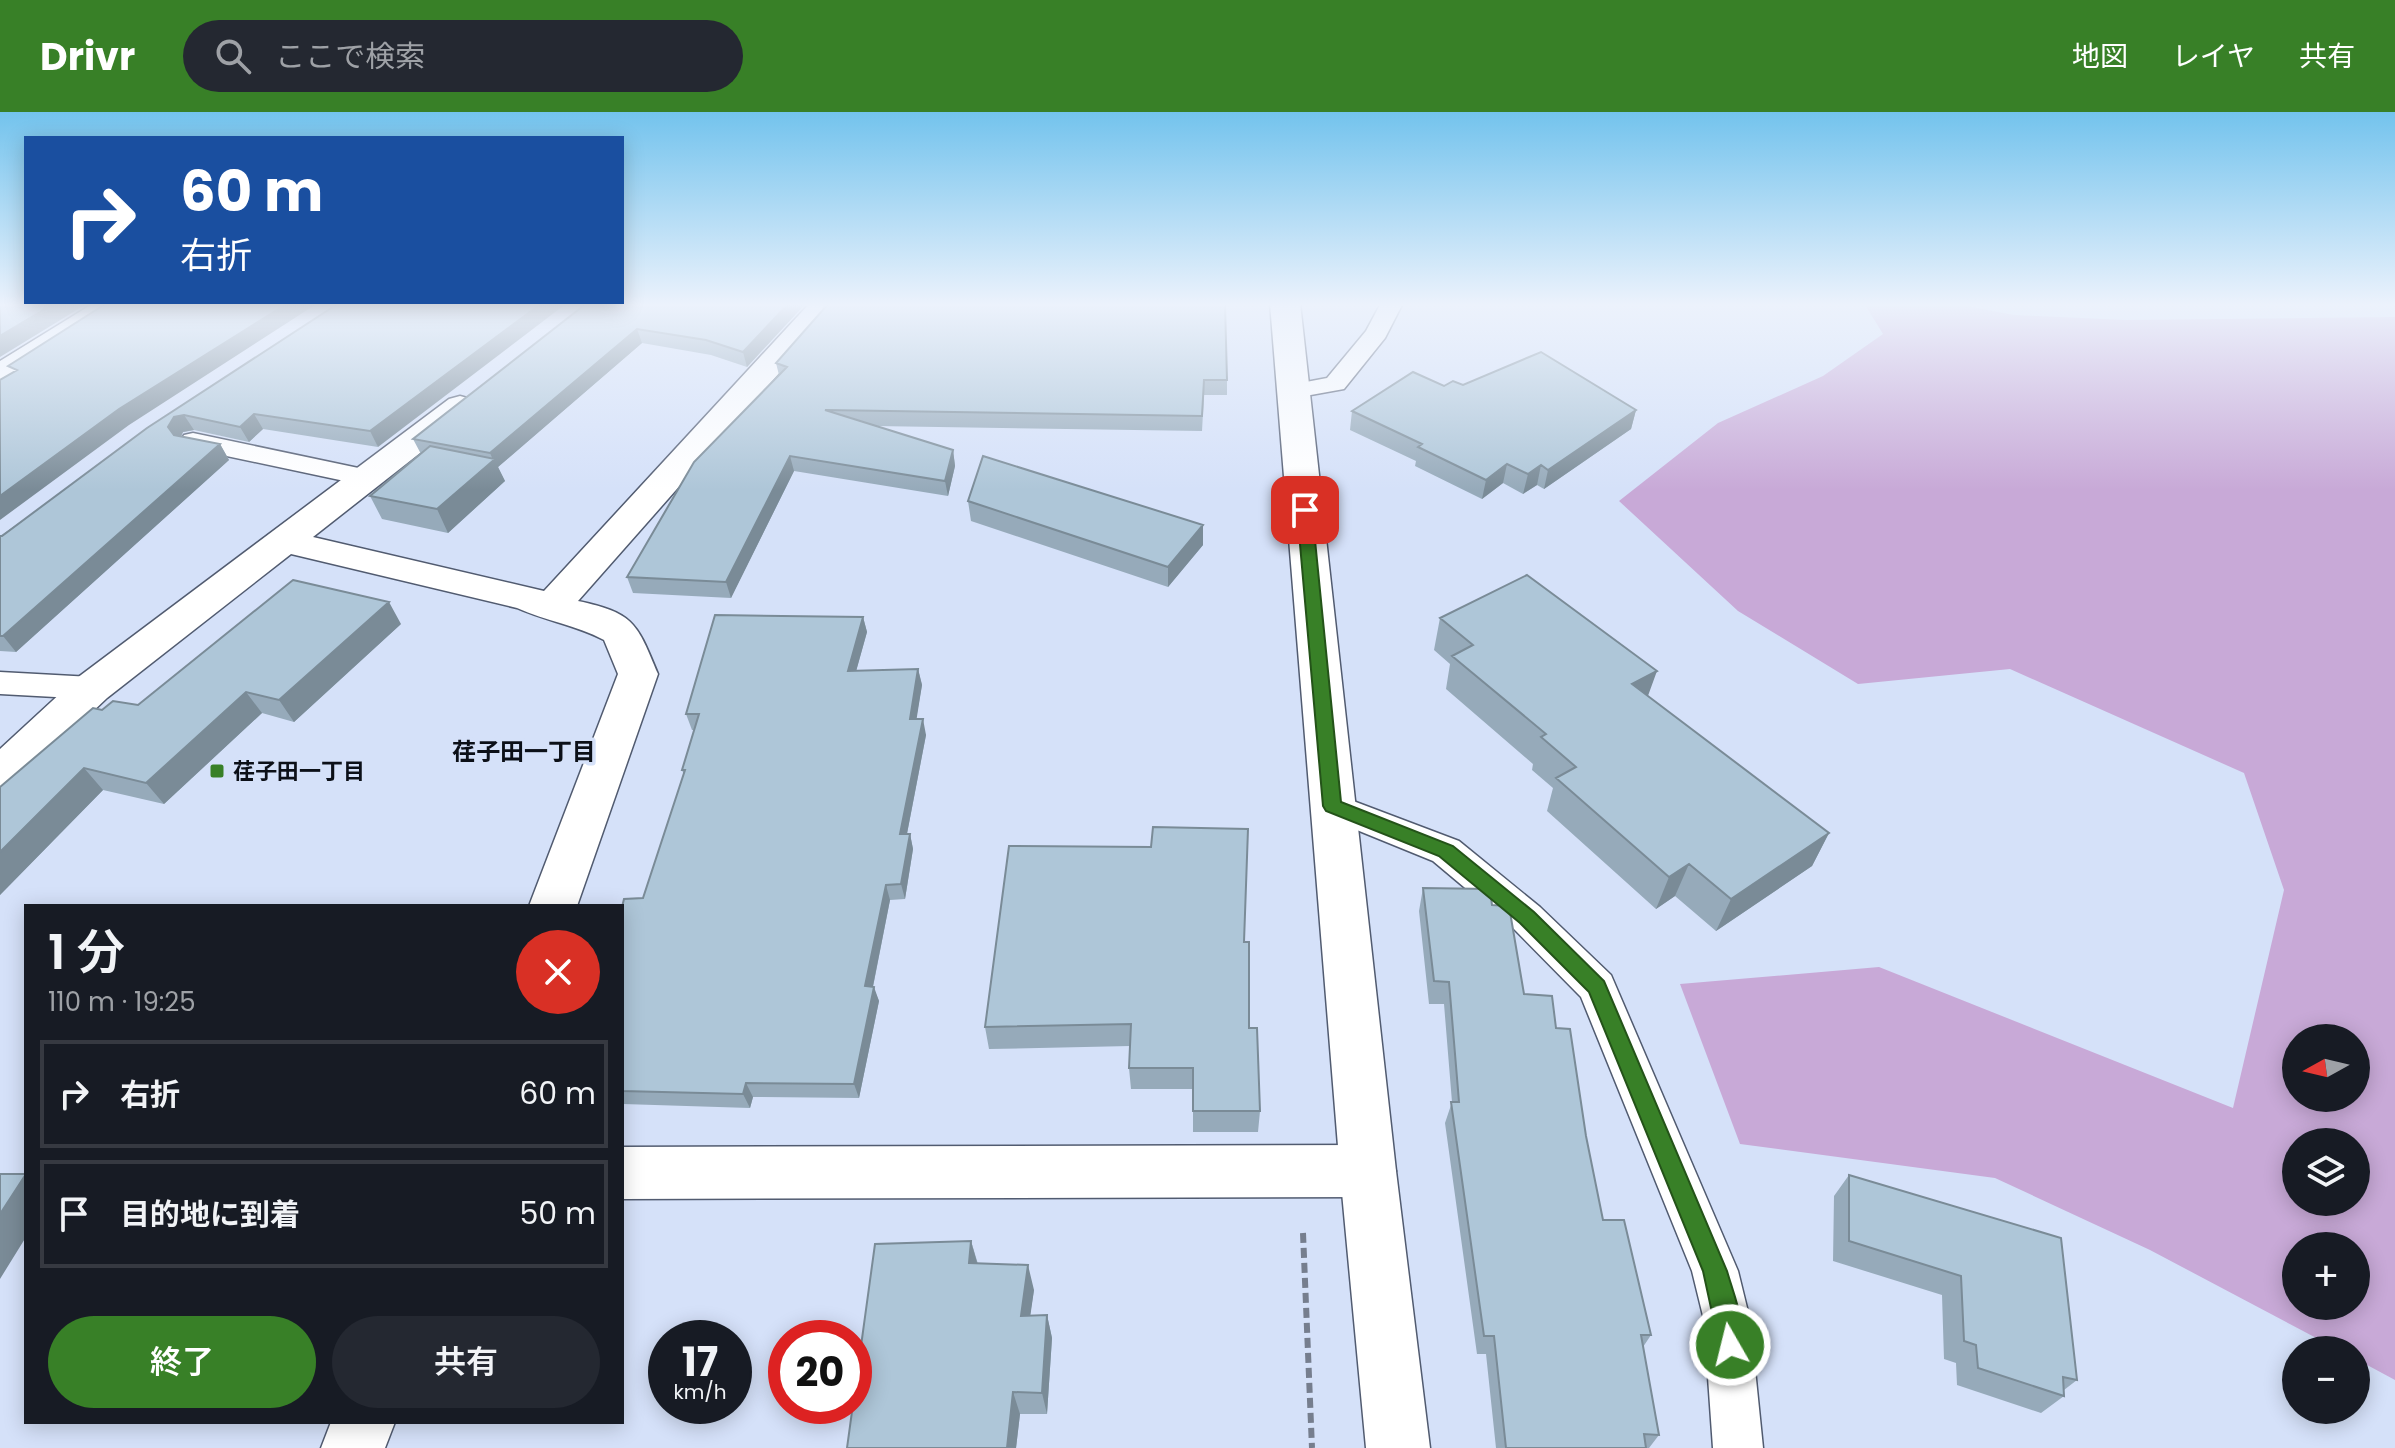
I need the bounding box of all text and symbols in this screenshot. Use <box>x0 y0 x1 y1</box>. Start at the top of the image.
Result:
search box <box>183 20 743 92</box>
text: Drivr <box>40 30 135 83</box>
icon: search <box>211 34 255 78</box>
text: ここで検索 <box>275 35 425 78</box>
text: 地図 <box>2072 37 2128 76</box>
text: レイヤ <box>2172 37 2255 76</box>
text: 共有 <box>2299 37 2355 76</box>
text: 60 m <box>180 152 323 231</box>
icon: right <box>48 168 152 272</box>
text: 右折 <box>180 230 252 281</box>
pin <box>1271 476 1339 544</box>
icon: arrive <box>1283 488 1327 532</box>
district label: 荏子田一丁目 <box>452 735 596 768</box>
place label: 荏子田一丁目 <box>233 756 365 787</box>
marker: 荏子田一丁目 <box>208 762 226 780</box>
text: 1 分 <box>48 919 125 986</box>
button: close <box>516 930 600 1014</box>
text: 110 m · 19:25 <box>48 984 196 1020</box>
north arrow <box>2282 1024 2370 1112</box>
map controls <box>2282 1024 2370 1424</box>
icon: right <box>52 1072 96 1116</box>
text: 60 m <box>519 1072 596 1115</box>
text: 右折 <box>120 1073 180 1116</box>
button: layers <box>2282 1128 2370 1216</box>
icon: arrive <box>52 1192 96 1236</box>
text: 50 m <box>519 1192 596 1235</box>
text: 目的地に到着 <box>120 1193 300 1236</box>
button: + <box>2282 1232 2370 1320</box>
position arrow <box>1688 1303 1772 1387</box>
button: 終了 <box>48 1316 316 1408</box>
button: 共有 <box>332 1316 600 1408</box>
speed limit sign: 20 <box>768 1320 872 1424</box>
text: 17 <box>682 1334 718 1390</box>
button: − <box>2282 1336 2370 1424</box>
text: km/h <box>673 1378 727 1406</box>

